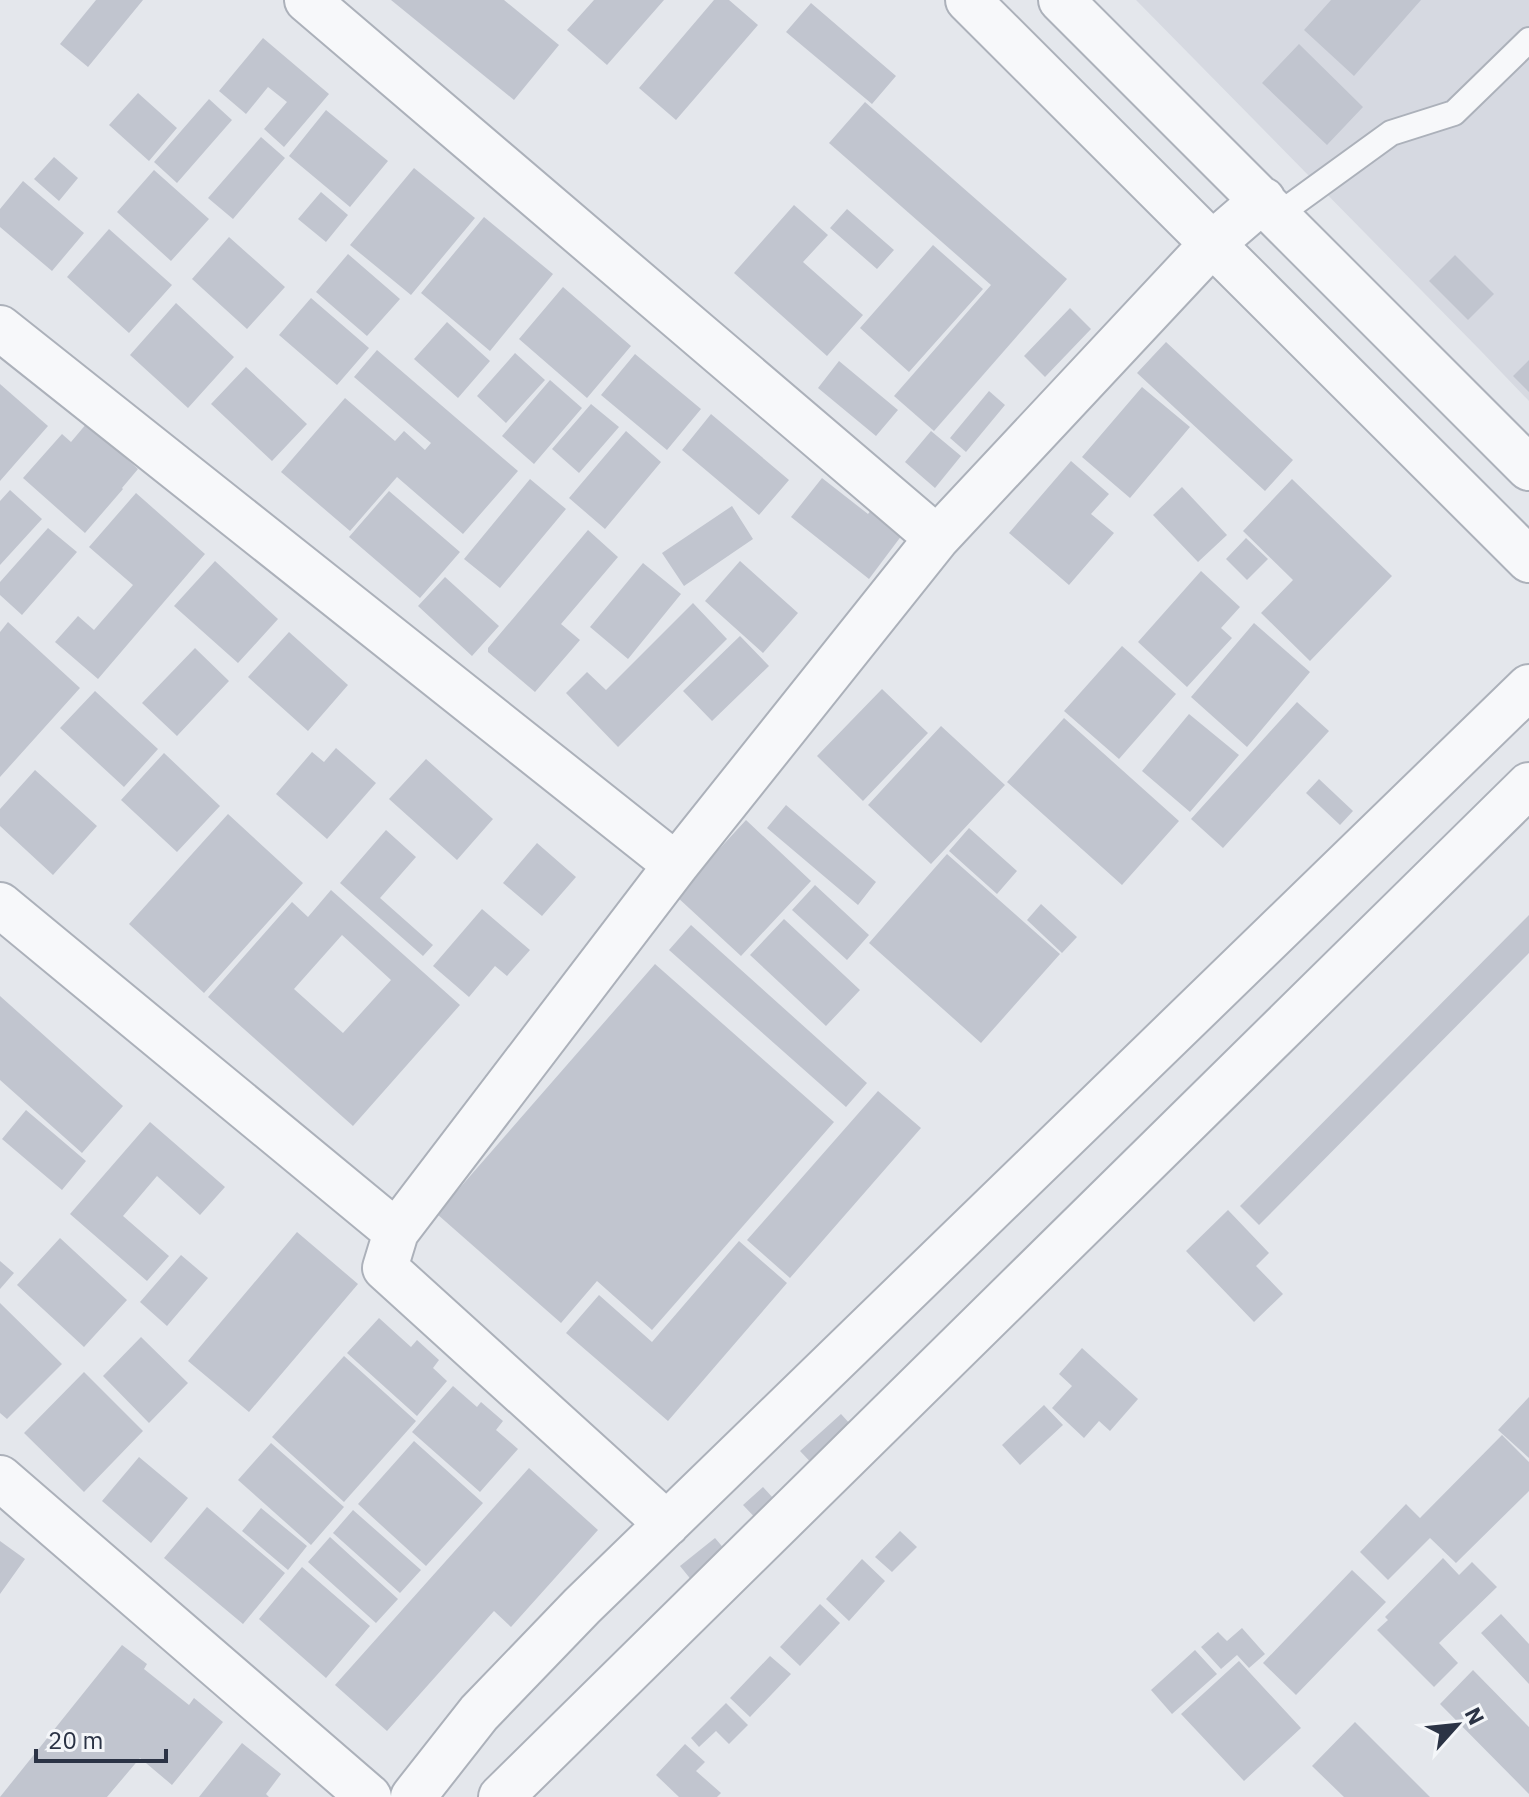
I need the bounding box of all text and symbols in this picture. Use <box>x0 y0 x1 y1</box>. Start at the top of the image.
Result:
north arrow <box>1417 1685 1497 1765</box>
text: N <box>1459 1702 1492 1729</box>
scale bar <box>36 1713 166 1763</box>
text: 20 m <box>48 1724 103 1756</box>

